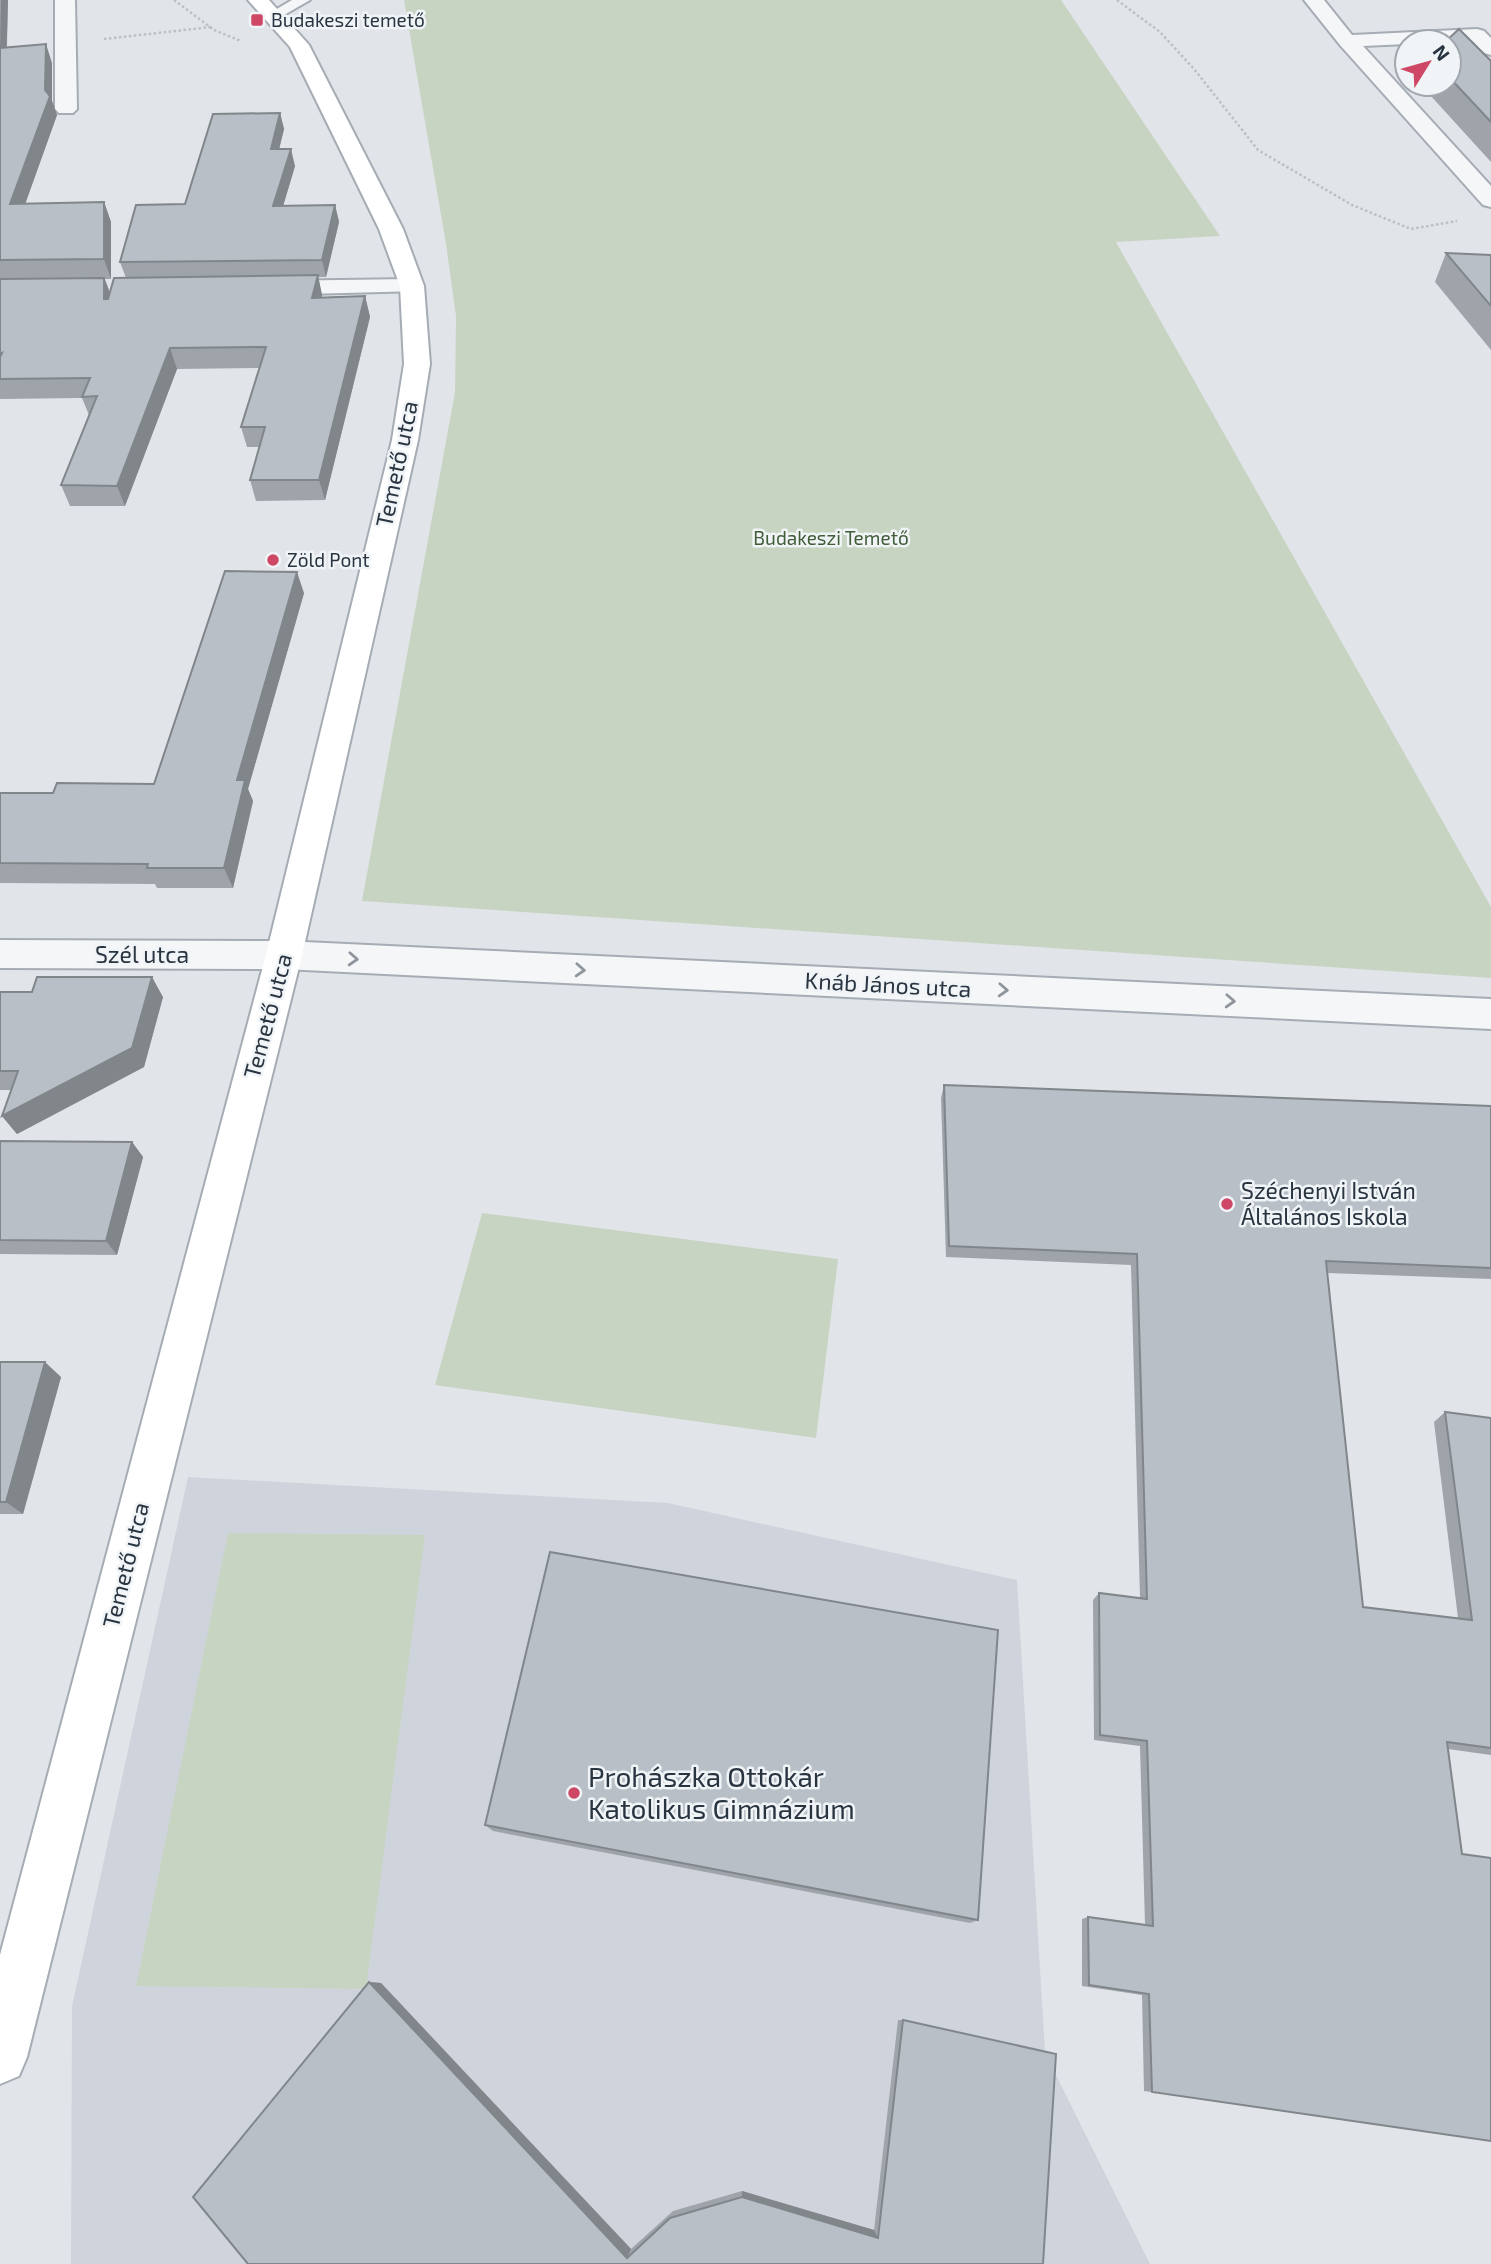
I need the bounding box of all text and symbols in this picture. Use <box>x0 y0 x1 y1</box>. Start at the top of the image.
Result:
place label: Budakeszi temető <box>271 8 425 31</box>
marker: Budakeszi temető <box>249 12 265 28</box>
north arrow <box>1393 28 1463 98</box>
text: N <box>1429 40 1455 65</box>
street label: Temető utca <box>369 398 423 529</box>
park label: Budakeszi Temető <box>753 526 909 549</box>
place label: Zöld Pont <box>287 548 369 571</box>
marker: Zöld Pont <box>265 552 281 568</box>
street label: Szél utca <box>95 940 189 968</box>
street label: Temető utca <box>237 950 297 1081</box>
one-way arrow <box>347 951 358 966</box>
one-way arrow <box>575 962 586 977</box>
street label: Knáb János utca <box>804 966 972 1002</box>
one-way arrow <box>998 983 1009 998</box>
one-way arrow <box>1225 994 1236 1009</box>
place label: Széchenyi István Általános Iskola <box>1241 1176 1416 1230</box>
marker: Széchenyi István Általános Iskola <box>1219 1196 1235 1212</box>
street label: Temető utca <box>96 1499 154 1630</box>
place label: Prohászka Ottokár Katolikus Gimnázium <box>588 1759 855 1825</box>
marker: Prohászka Ottokár Katolikus Gimnázium <box>566 1785 582 1801</box>

